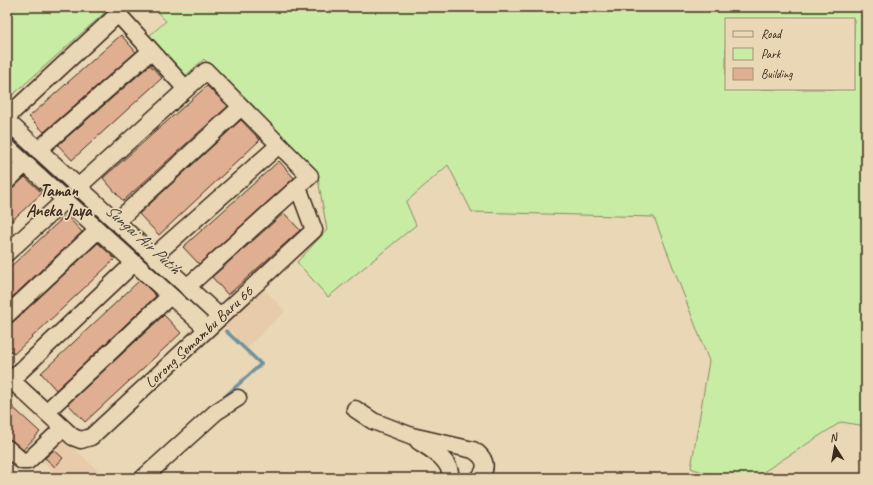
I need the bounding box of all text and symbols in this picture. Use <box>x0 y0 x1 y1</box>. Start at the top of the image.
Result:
legend <box>725 18 855 90</box>
text: Road <box>761 26 783 42</box>
text: Park <box>761 46 782 62</box>
text: Building <box>761 66 793 82</box>
district label: Taman Aneka Jaya <box>26 180 93 221</box>
water label: Sungai Air Putih <box>101 200 186 279</box>
street label: Lorong Semambu Baru 66 <box>141 281 258 392</box>
north arrow <box>815 427 855 467</box>
text: N <box>828 429 840 445</box>

